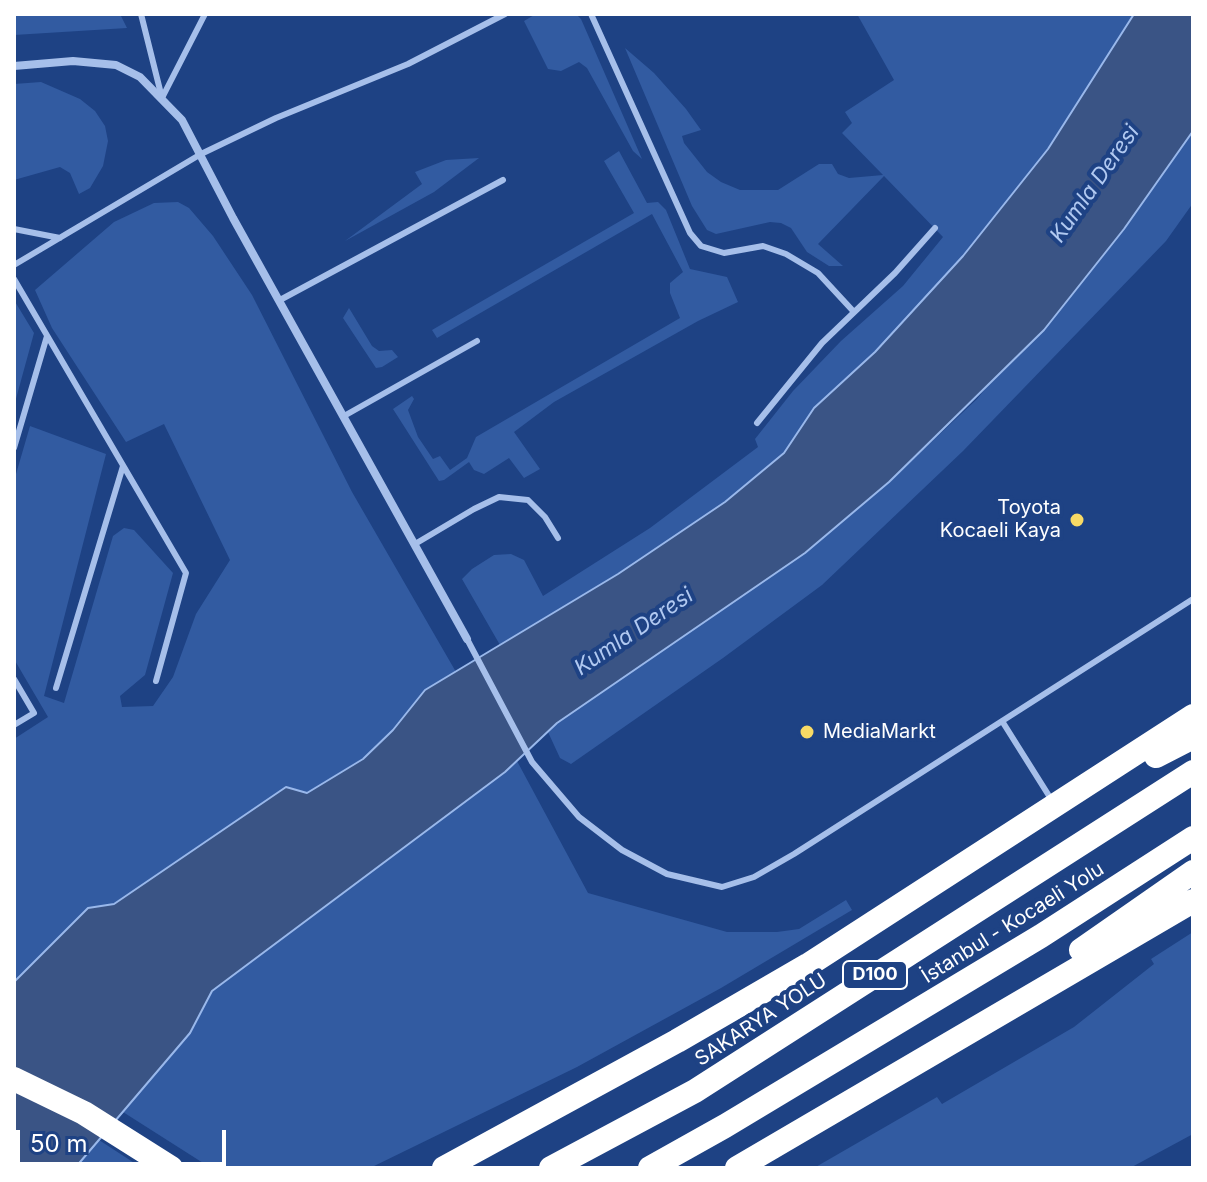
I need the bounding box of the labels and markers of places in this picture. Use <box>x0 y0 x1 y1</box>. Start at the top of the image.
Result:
place label: Toyota Kocaeli Kaya <box>940 496 1061 543</box>
marker: Toyota Kocaeli Kaya <box>1068 511 1086 529</box>
place label: MediaMarkt <box>823 720 936 744</box>
marker: MediaMarkt <box>798 723 816 741</box>

